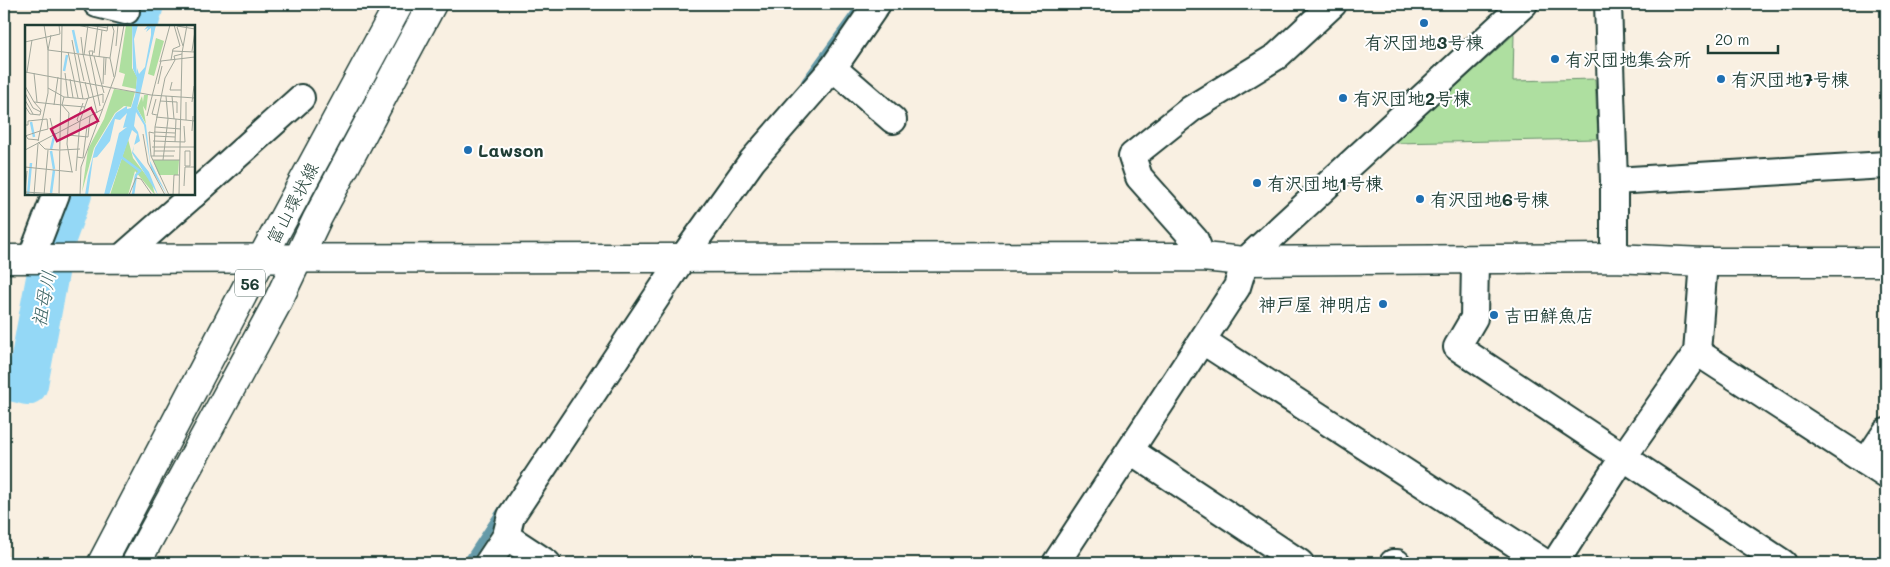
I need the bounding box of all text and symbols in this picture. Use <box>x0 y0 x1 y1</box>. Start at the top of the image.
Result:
marker: 有沢団地3号棟 <box>1418 17 1430 29</box>
scale bar <box>1708 22 1778 54</box>
inset map <box>25 25 195 195</box>
text: 20 m <box>1715 29 1749 49</box>
place label: 有沢団地3号棟 <box>1365 30 1483 54</box>
place label: 有沢団地集会所 <box>1565 47 1691 71</box>
marker: 有沢団地集会所 <box>1549 53 1561 65</box>
place label: 有沢団地7号棟 <box>1731 67 1849 91</box>
marker: 有沢団地7号棟 <box>1715 73 1727 85</box>
place label: 有沢団地2号棟 <box>1353 86 1471 110</box>
marker: 有沢団地2号棟 <box>1337 92 1349 104</box>
place label: Lawson <box>478 138 544 162</box>
marker: Lawson <box>462 144 474 156</box>
street label: 富山環状線 <box>260 158 324 248</box>
place label: 有沢団地1号棟 <box>1267 171 1383 195</box>
marker: 有沢団地1号棟 <box>1251 177 1263 189</box>
place label: 有沢団地6号棟 <box>1430 187 1549 211</box>
marker: 有沢団地6号棟 <box>1414 193 1426 205</box>
water label: 祖母川 <box>25 269 61 329</box>
road number: 56 <box>235 270 265 296</box>
place label: 神戸屋 神明店 <box>1259 292 1373 316</box>
marker: 神戸屋 神明店 <box>1377 298 1389 310</box>
place label: 吉田鮮魚店 <box>1504 303 1594 327</box>
marker: 吉田鮮魚店 <box>1488 309 1500 321</box>

